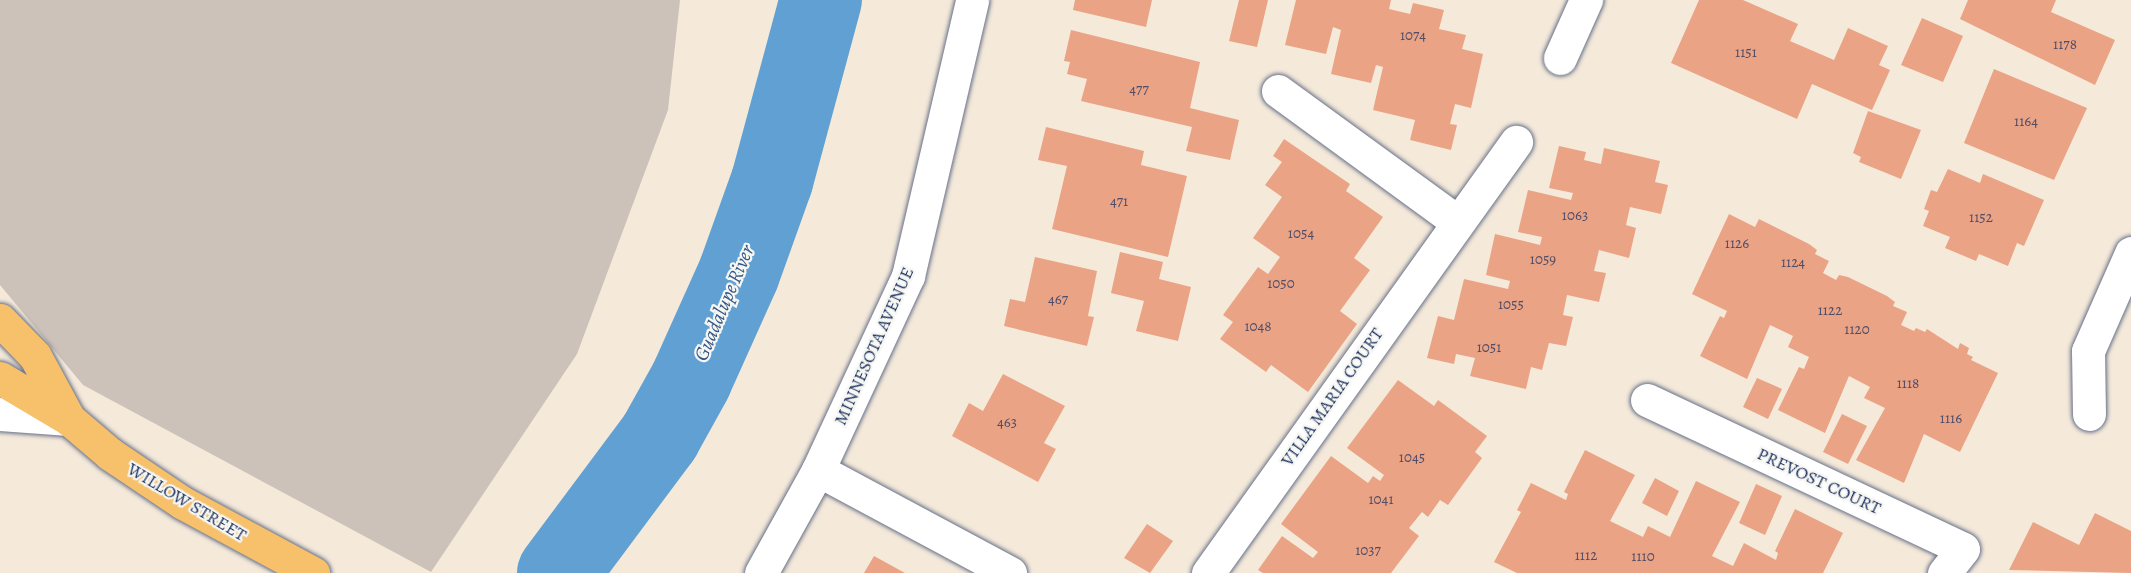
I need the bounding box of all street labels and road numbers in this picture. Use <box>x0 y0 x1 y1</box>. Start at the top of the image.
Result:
street label: MINNESOTA AVENUE <box>829 264 919 428</box>
street label: VILLA MARIA COURT <box>1276 324 1388 470</box>
street label: PREVOST COURT <box>1754 443 1884 519</box>
street label: WILLOW STREET <box>124 458 250 546</box>

